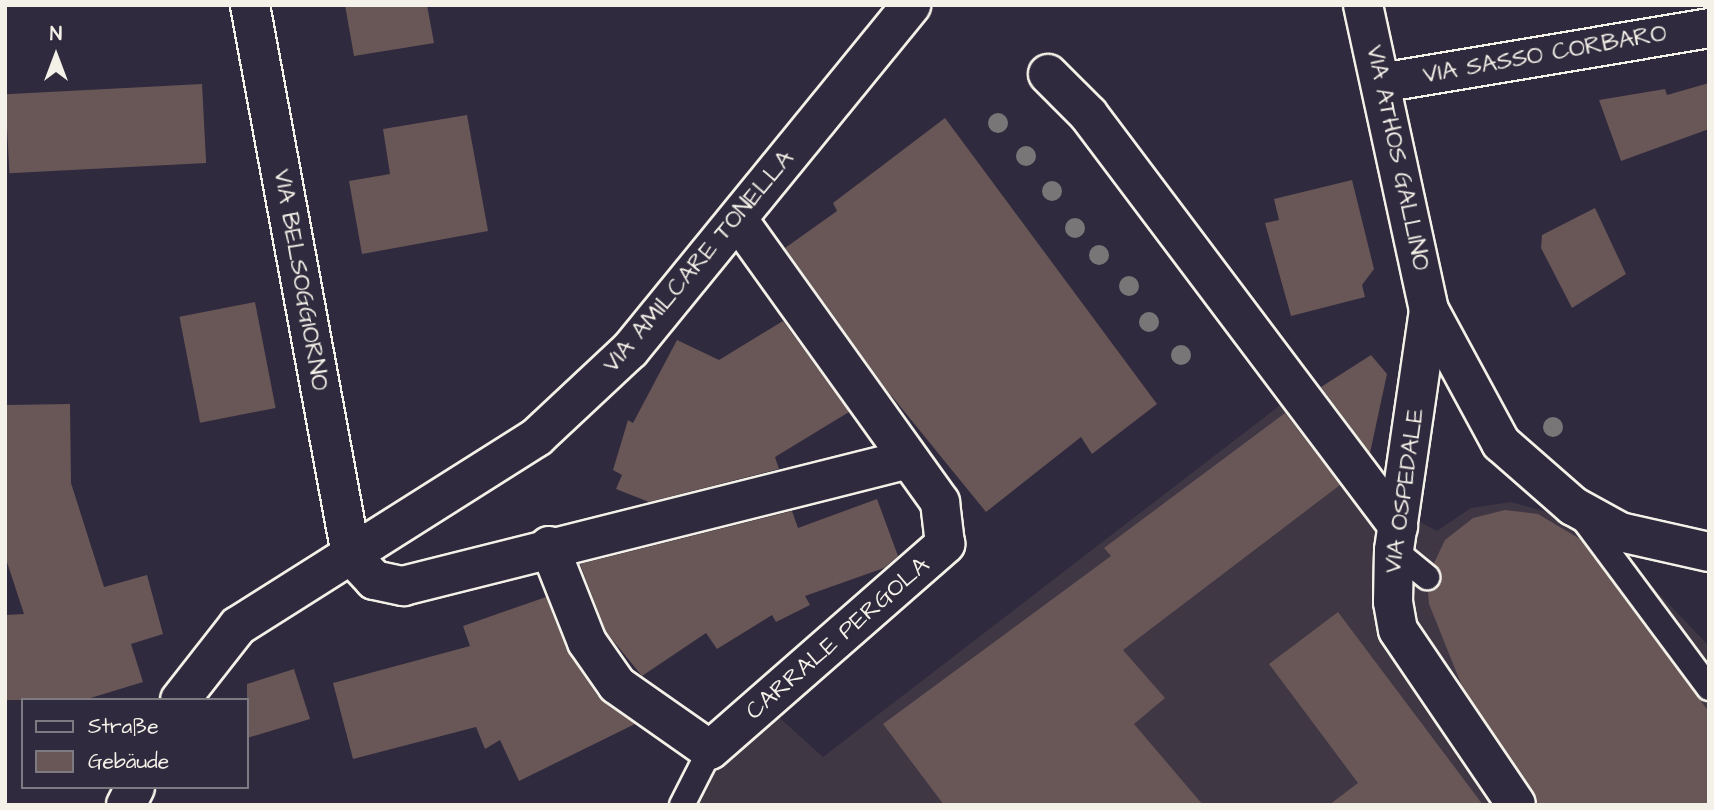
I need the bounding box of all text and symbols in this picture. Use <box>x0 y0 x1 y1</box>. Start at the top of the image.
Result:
street label: VIA SASSO CORBARO <box>1421 19 1669 91</box>
north arrow <box>21 21 91 91</box>
text: N <box>50 21 62 48</box>
street label: VIA ATHOS GALLINO <box>1359 43 1435 273</box>
street label: VIA AMILCARE TONELLA <box>598 145 800 379</box>
street label: VIA BELSOGGIORNO <box>266 167 334 393</box>
street label: VIA OSPEDALE <box>1379 407 1431 575</box>
street label: CARRALE PERGOLA <box>740 551 936 727</box>
legend <box>21 698 248 789</box>
text: Straße <box>88 712 159 741</box>
text: Gebäude <box>88 747 169 776</box>

